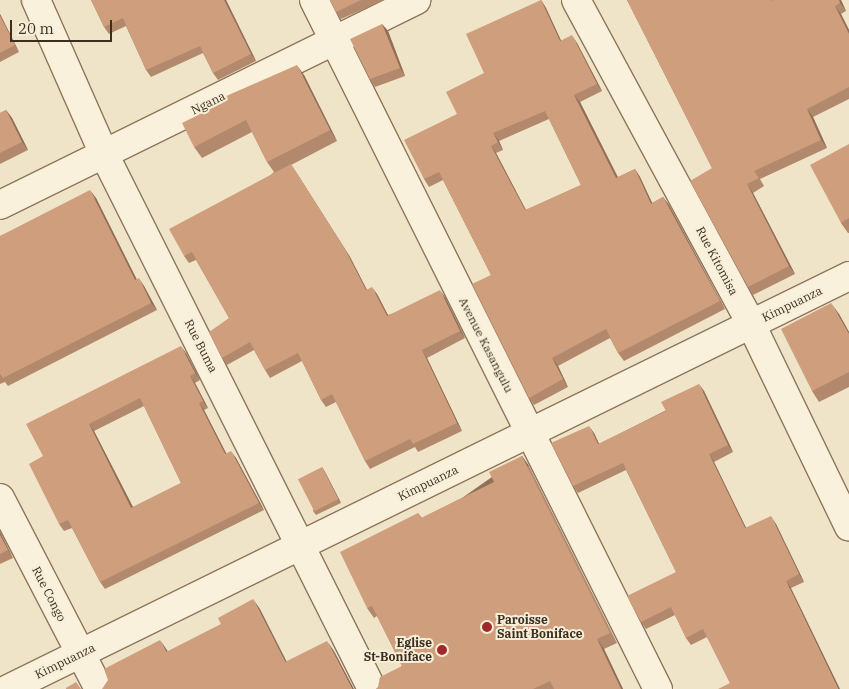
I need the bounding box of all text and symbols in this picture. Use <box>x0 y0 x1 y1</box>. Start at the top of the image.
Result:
scale bar <box>12 10 115 42</box>
text: 20 m <box>18 19 54 38</box>
street label: Ngana <box>188 89 228 117</box>
street label: Rue Kitomisa <box>693 224 741 298</box>
street label: Kimpuanza <box>759 283 825 325</box>
street label: Avenue Kasangulu <box>456 295 516 395</box>
street label: Rue Buma <box>181 317 221 375</box>
street label: Kimpuanza <box>395 462 461 504</box>
street label: Rue Congo <box>29 564 69 624</box>
place label: Paroisse Saint Boniface <box>497 613 583 641</box>
marker: Paroisse Saint Boniface <box>481 621 493 633</box>
place label: Eglise St-Boniface <box>364 636 432 664</box>
street label: Kimpuanza <box>32 640 98 682</box>
marker: Eglise St-Boniface <box>436 644 448 656</box>

